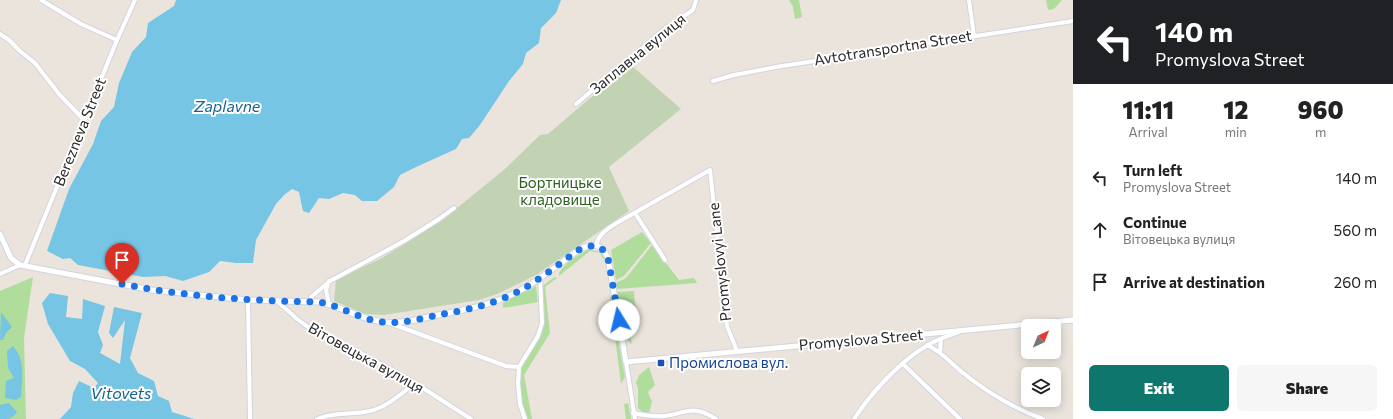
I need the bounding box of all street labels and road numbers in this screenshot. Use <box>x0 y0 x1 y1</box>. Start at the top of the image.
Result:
street label: Заплавна вулиця <box>586 9 689 97</box>
street label: Avtotransportna Street <box>813 26 973 68</box>
street label: Berezneva Street <box>49 75 109 189</box>
street label: Promyslovyi Lane <box>704 202 734 322</box>
street label: Вітовецька вулиця <box>305 318 427 396</box>
street label: Promyslova Street <box>798 325 924 353</box>

